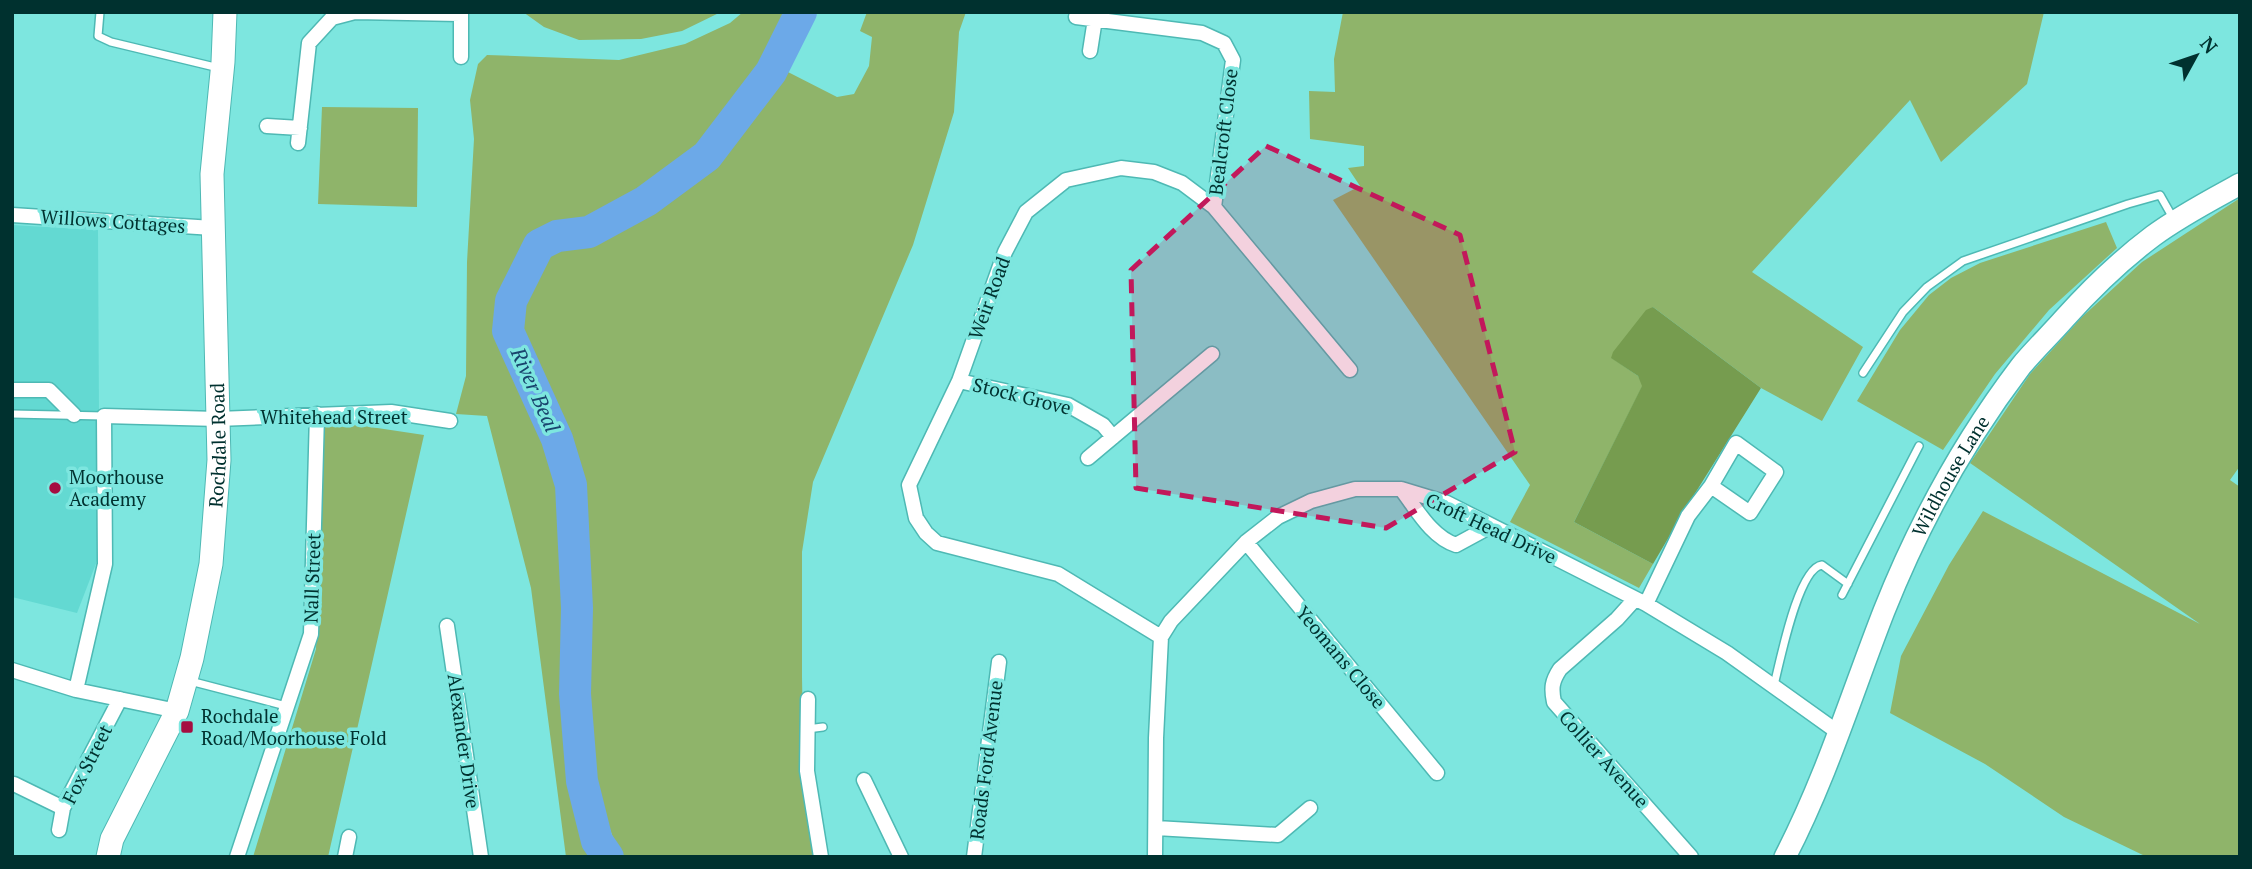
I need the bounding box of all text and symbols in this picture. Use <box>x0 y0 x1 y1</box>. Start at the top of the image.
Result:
north arrow <box>2161 21 2231 91</box>
text: N <box>2195 31 2224 59</box>
street label: Bealcroft Close <box>1202 67 1243 197</box>
street label: Willows Cottages <box>40 203 186 238</box>
street label: Weir Road <box>962 253 1015 343</box>
water label: River Beal <box>504 342 567 437</box>
street label: Stock Grove <box>970 371 1074 420</box>
street label: Rochdale Road <box>202 382 231 508</box>
street label: Whitehead Street <box>260 404 408 429</box>
street label: Wildhouse Lane <box>1906 410 1995 541</box>
place label: Moorhouse Academy <box>69 464 164 511</box>
marker: Moorhouse Academy <box>47 480 63 496</box>
street label: Croft Head Drive <box>1422 486 1561 569</box>
street label: Nall Street <box>297 532 326 624</box>
street label: Yeomans Close <box>1291 600 1392 713</box>
street label: Alexander Drive <box>443 672 486 810</box>
street label: Roads Ford Avenue <box>963 679 1008 841</box>
place label: Rochdale Road/Moorhouse Fold <box>201 703 387 750</box>
street label: Collier Avenue <box>1554 705 1655 813</box>
marker: Rochdale Road/Moorhouse Fold <box>179 719 195 735</box>
street label: Fox Street <box>56 720 117 808</box>

